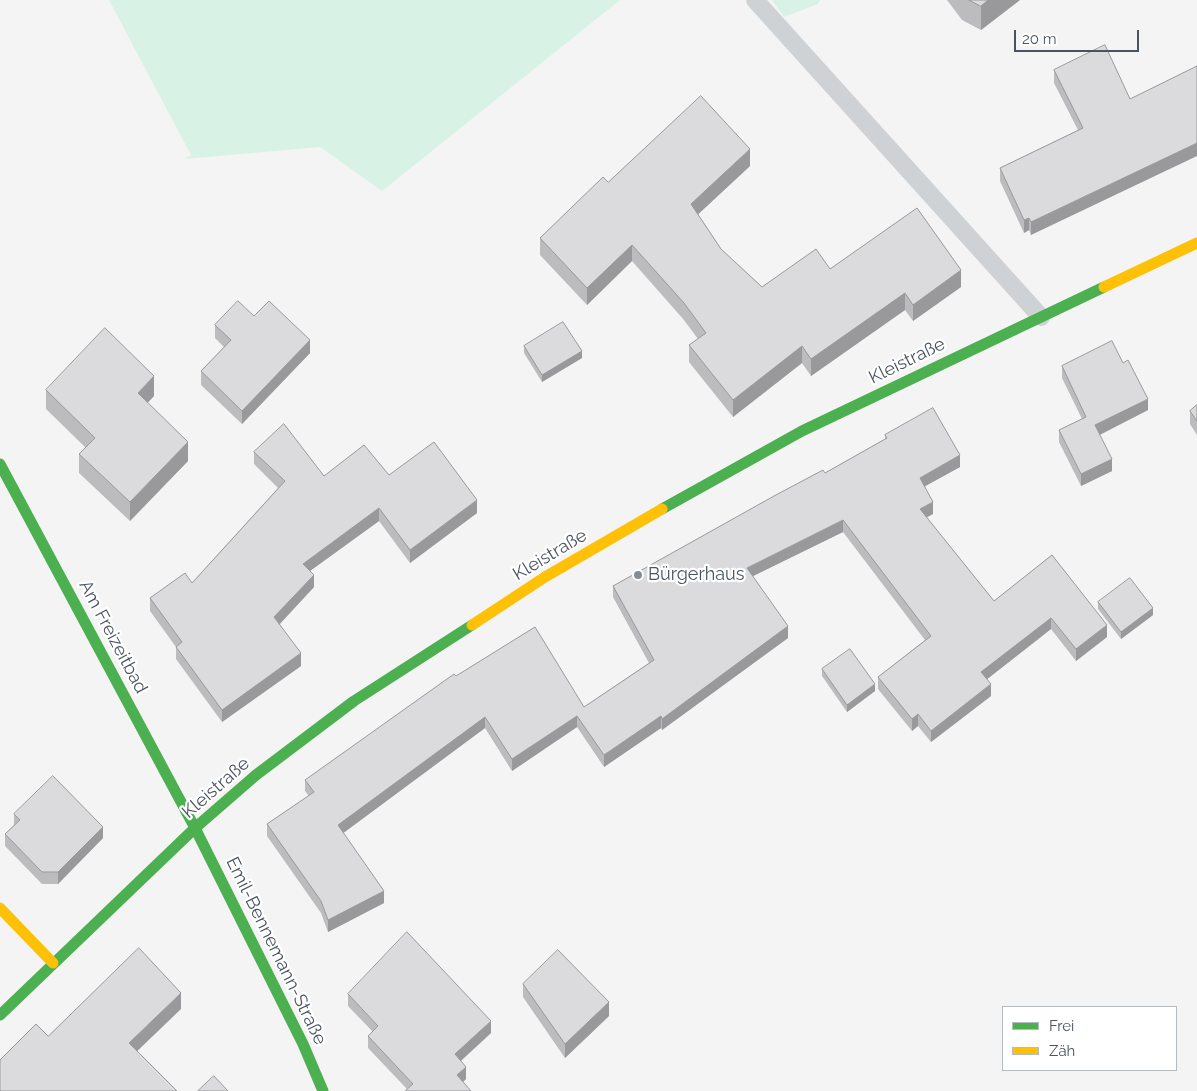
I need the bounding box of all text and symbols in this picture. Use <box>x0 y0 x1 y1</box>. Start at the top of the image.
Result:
scale bar <box>1017 20 1142 52</box>
text: 20 m <box>1022 30 1057 48</box>
street label: Kleistraße <box>865 333 949 389</box>
street label: Kleistraße <box>509 525 591 585</box>
place label: Bürgerhaus <box>648 564 744 586</box>
marker: Bürgerhaus <box>632 569 644 581</box>
street label: Am Freizeitbad <box>74 577 152 697</box>
street label: Kleistraße <box>178 753 254 823</box>
street label: Emil-Bennemann-Straße <box>221 854 331 1048</box>
legend <box>1002 1006 1177 1071</box>
text: Frei <box>1049 1017 1074 1035</box>
text: Zäh <box>1049 1042 1075 1060</box>

